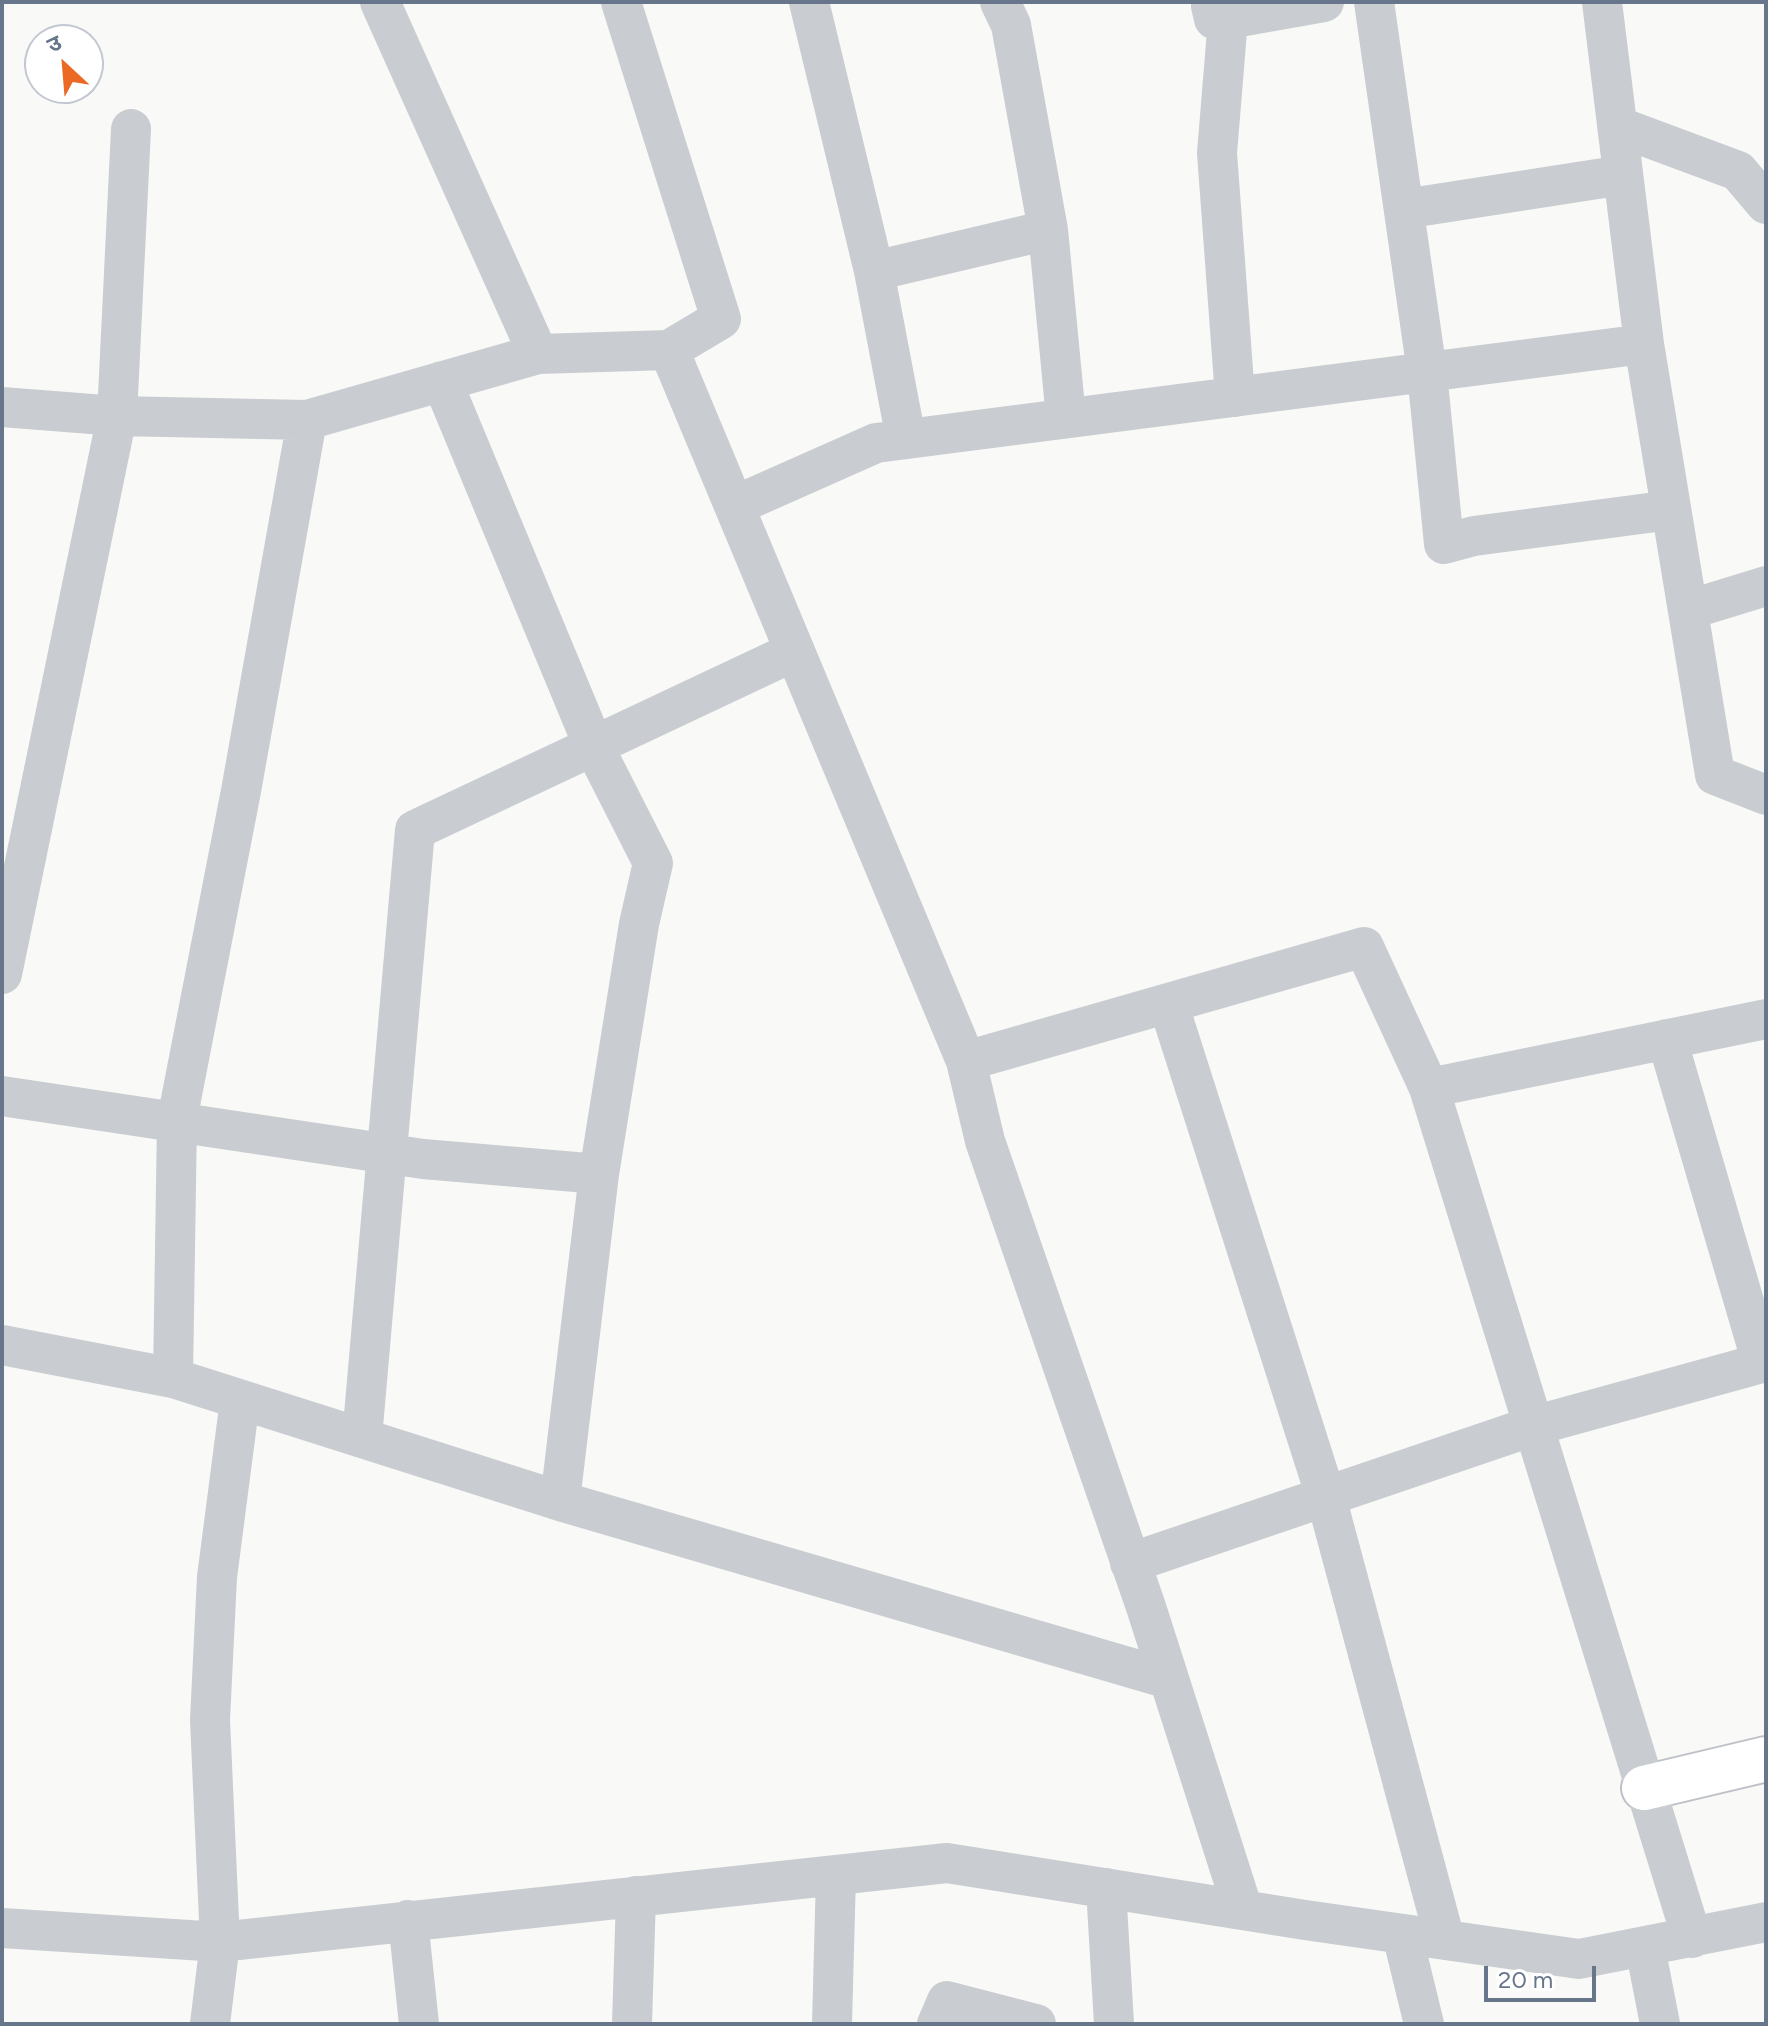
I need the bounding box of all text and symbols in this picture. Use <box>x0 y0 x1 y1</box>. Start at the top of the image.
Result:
north arrow <box>24 24 104 104</box>
text: उ <box>42 29 66 59</box>
scale bar <box>1488 1950 1600 2000</box>
text: 20 m <box>1498 1965 1553 1994</box>

